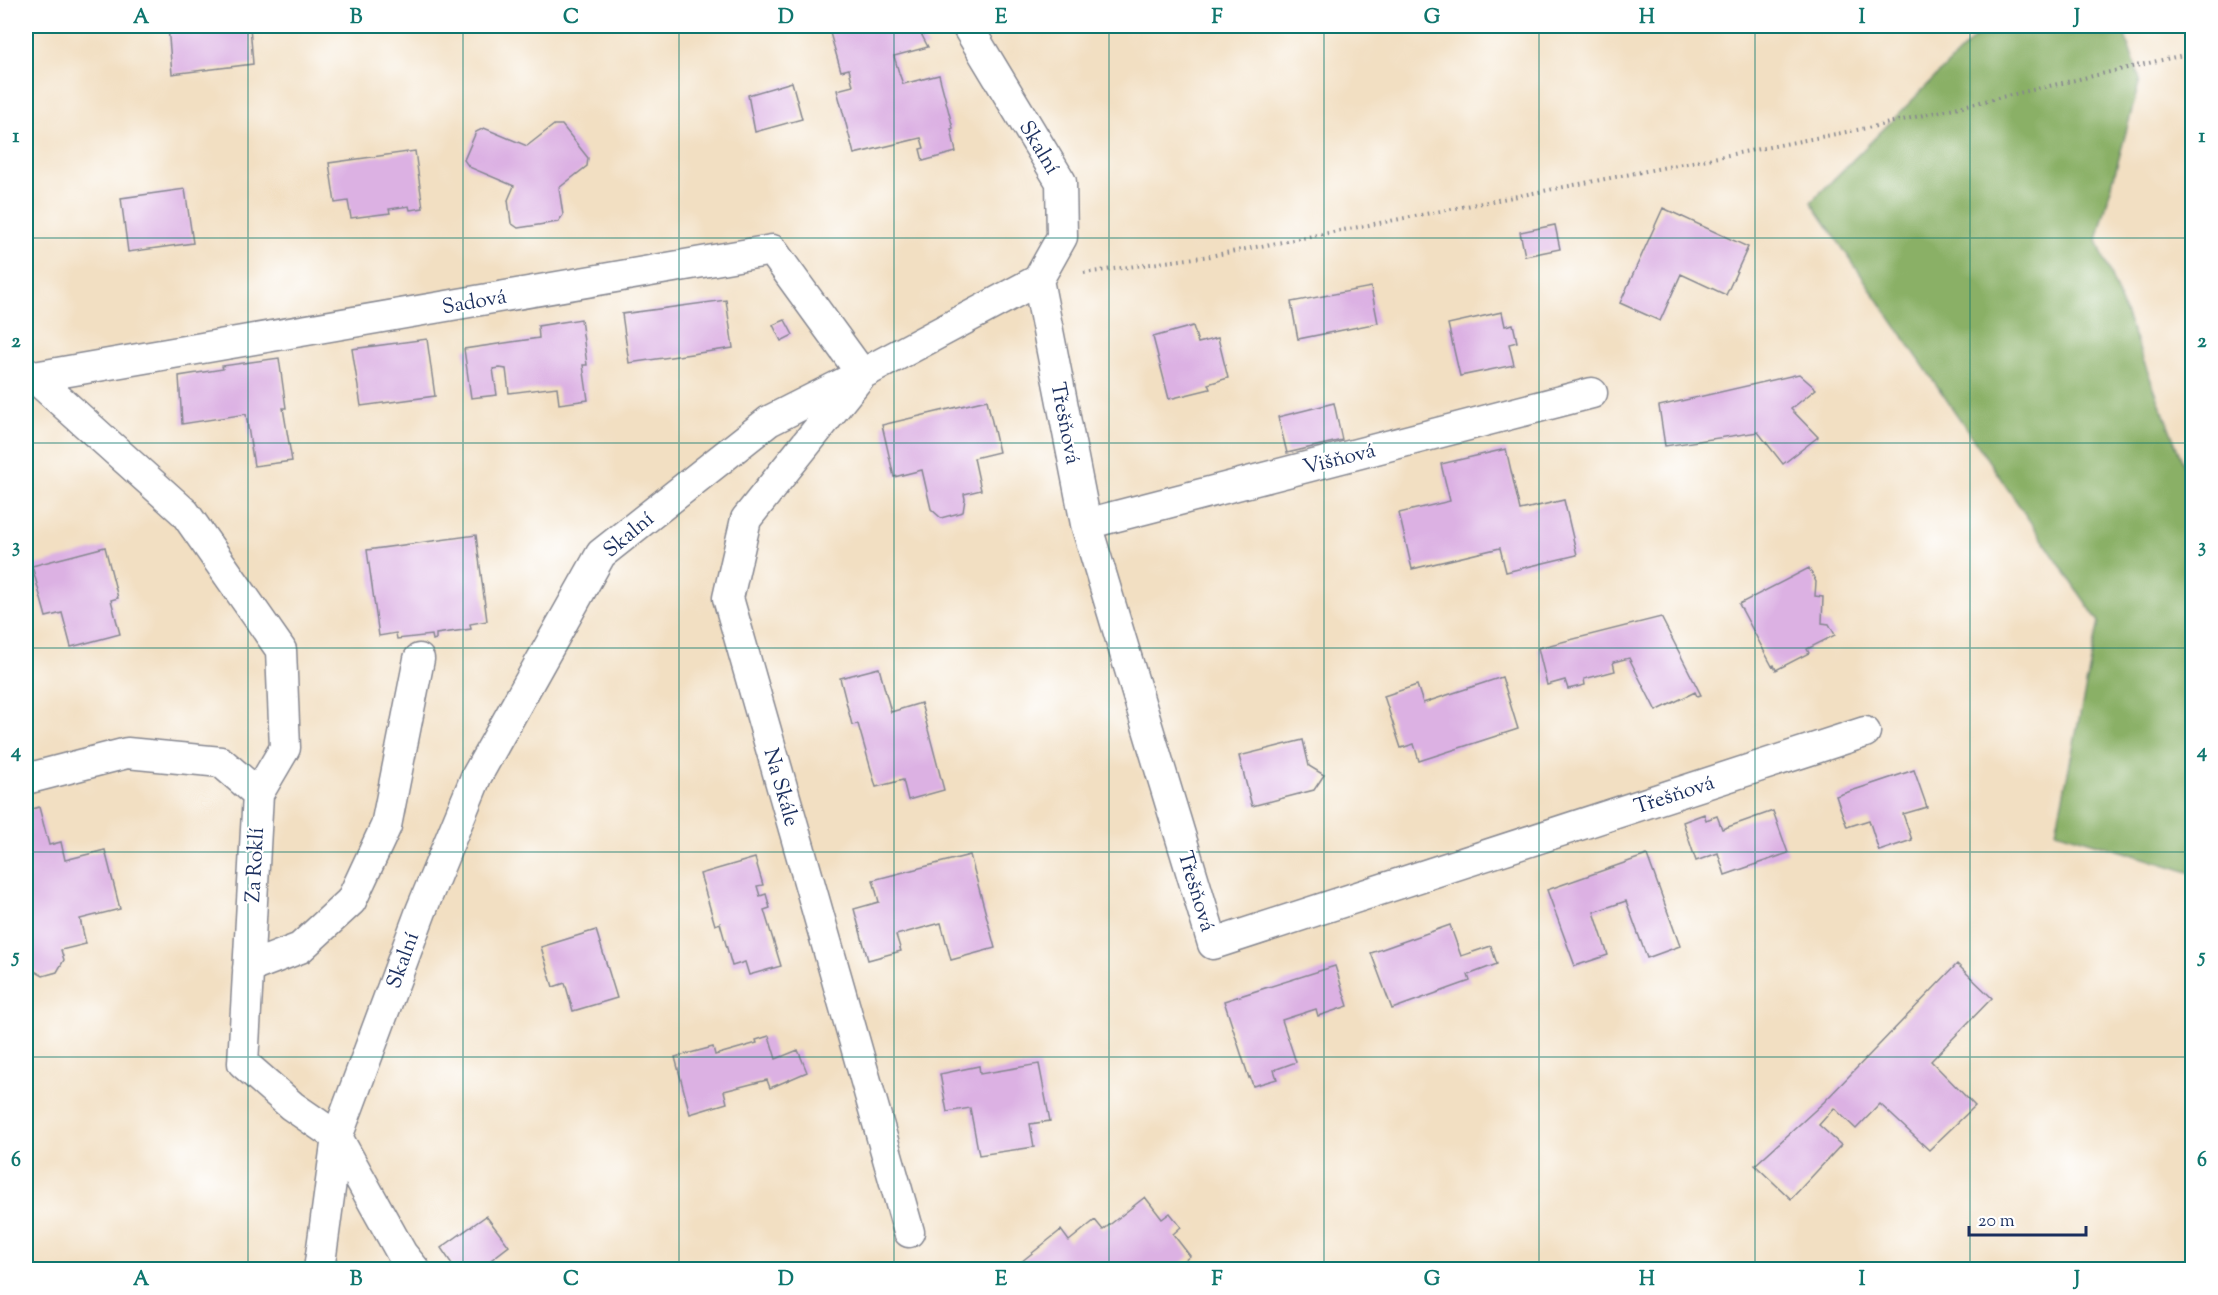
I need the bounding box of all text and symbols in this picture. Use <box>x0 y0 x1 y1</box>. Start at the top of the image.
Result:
text: A <box>133 4 150 33</box>
text: B <box>350 4 363 33</box>
text: C <box>563 4 579 33</box>
text: D <box>778 4 794 33</box>
text: E <box>995 4 1008 33</box>
text: F <box>1211 4 1223 33</box>
text: G <box>1424 4 1441 33</box>
text: H <box>1639 4 1655 33</box>
text: I <box>1859 4 1866 33</box>
text: J <box>2072 4 2080 33</box>
street label: Skalní <box>1010 115 1066 181</box>
text: 1 <box>13 123 20 152</box>
text: 1 <box>2199 123 2206 152</box>
street label: Sadová <box>440 282 509 323</box>
text: 2 <box>11 328 21 357</box>
text: 2 <box>2197 328 2207 357</box>
street label: Třešňová <box>1041 380 1087 467</box>
street label: Višňová <box>1300 436 1379 483</box>
street label: Skalní <box>597 505 661 566</box>
text: 3 <box>12 533 20 562</box>
text: 3 <box>2198 533 2206 562</box>
text: 4 <box>10 738 21 767</box>
text: 4 <box>2196 738 2207 767</box>
street label: Na Skále <box>755 745 806 830</box>
street label: Třešňová <box>1631 769 1719 823</box>
street label: Za Roklí <box>239 827 273 903</box>
street label: Třešňová <box>1169 848 1222 936</box>
street label: Skalní <box>380 928 428 993</box>
text: 5 <box>11 943 20 972</box>
text: 5 <box>2197 943 2206 972</box>
text: 6 <box>11 1147 21 1176</box>
text: 6 <box>2197 1147 2207 1176</box>
scale bar <box>1969 1199 2086 1237</box>
text: 20 m <box>1978 1209 2015 1235</box>
text: A <box>133 1266 150 1295</box>
text: B <box>350 1266 363 1295</box>
text: C <box>563 1266 579 1295</box>
text: D <box>778 1266 794 1295</box>
text: E <box>995 1266 1008 1295</box>
text: F <box>1211 1266 1223 1295</box>
text: G <box>1424 1266 1441 1295</box>
text: H <box>1639 1266 1655 1295</box>
text: I <box>1859 1266 1866 1295</box>
text: J <box>2072 1266 2080 1295</box>

